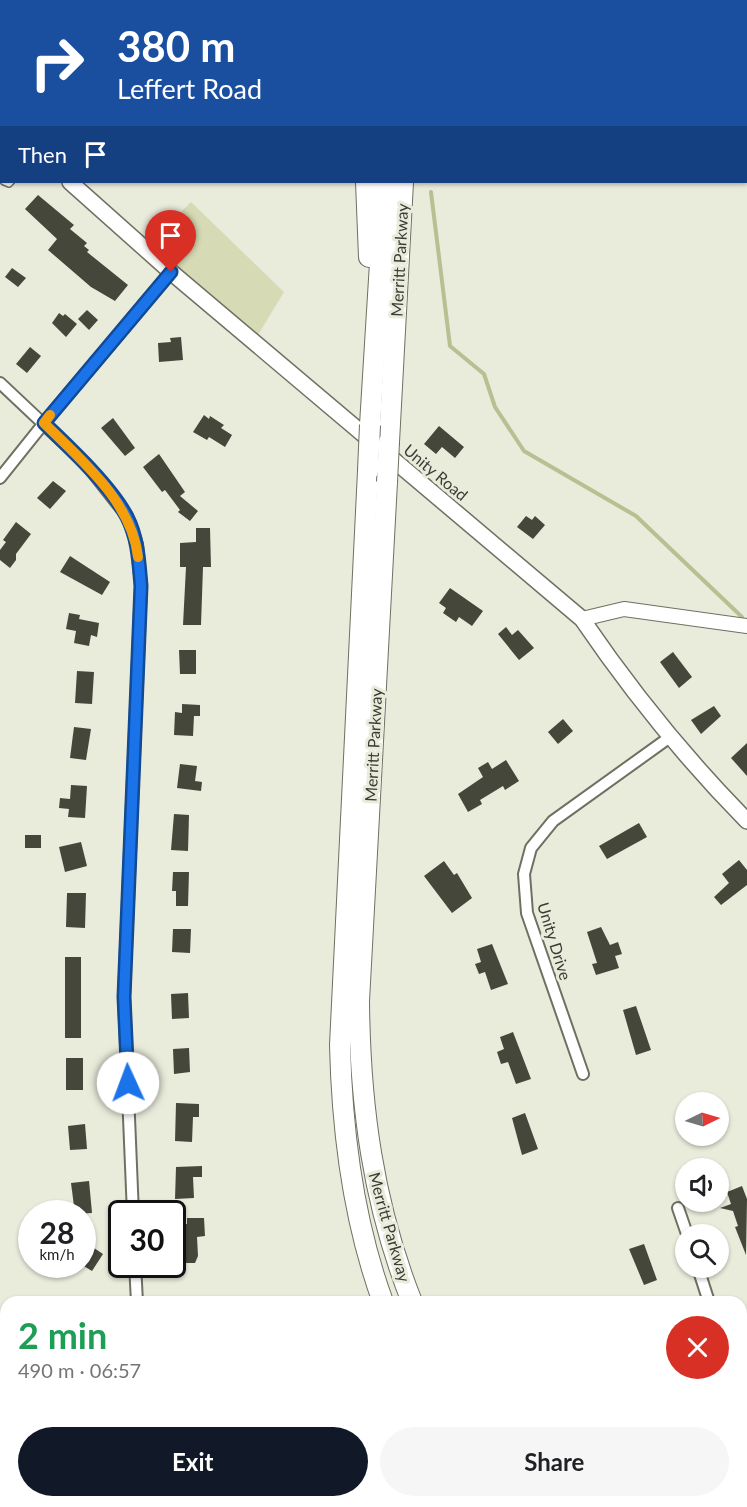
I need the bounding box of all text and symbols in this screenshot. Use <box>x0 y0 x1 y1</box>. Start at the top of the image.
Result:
text: 380 m <box>117 21 235 71</box>
icon: right <box>18 24 96 102</box>
text: Leffert Road <box>117 72 262 105</box>
icon: arrive <box>79 138 112 171</box>
text: Then <box>18 141 67 168</box>
street label: Merritt Parkway <box>387 202 411 317</box>
pin <box>145 210 196 272</box>
icon: arrive <box>154 219 187 252</box>
street label: Unity Road <box>400 440 472 504</box>
street label: Merritt Parkway <box>361 687 385 802</box>
street label: Unity Drive <box>534 900 576 982</box>
position arrow <box>96 1051 160 1115</box>
north arrow <box>675 1092 729 1146</box>
map controls <box>675 1092 729 1278</box>
button: sound <box>675 1158 729 1212</box>
street label: Merritt Parkway <box>365 1170 415 1285</box>
speed limit sign: 30 <box>108 1200 186 1278</box>
text: 28 <box>40 1214 74 1250</box>
button: search <box>675 1224 729 1278</box>
text: km/h <box>39 1245 75 1263</box>
text: 2 min <box>18 1313 107 1357</box>
button: close <box>666 1316 729 1379</box>
text: 490 m · 06:57 <box>18 1358 141 1382</box>
button: Exit <box>18 1427 368 1496</box>
button: Share <box>380 1427 729 1496</box>

